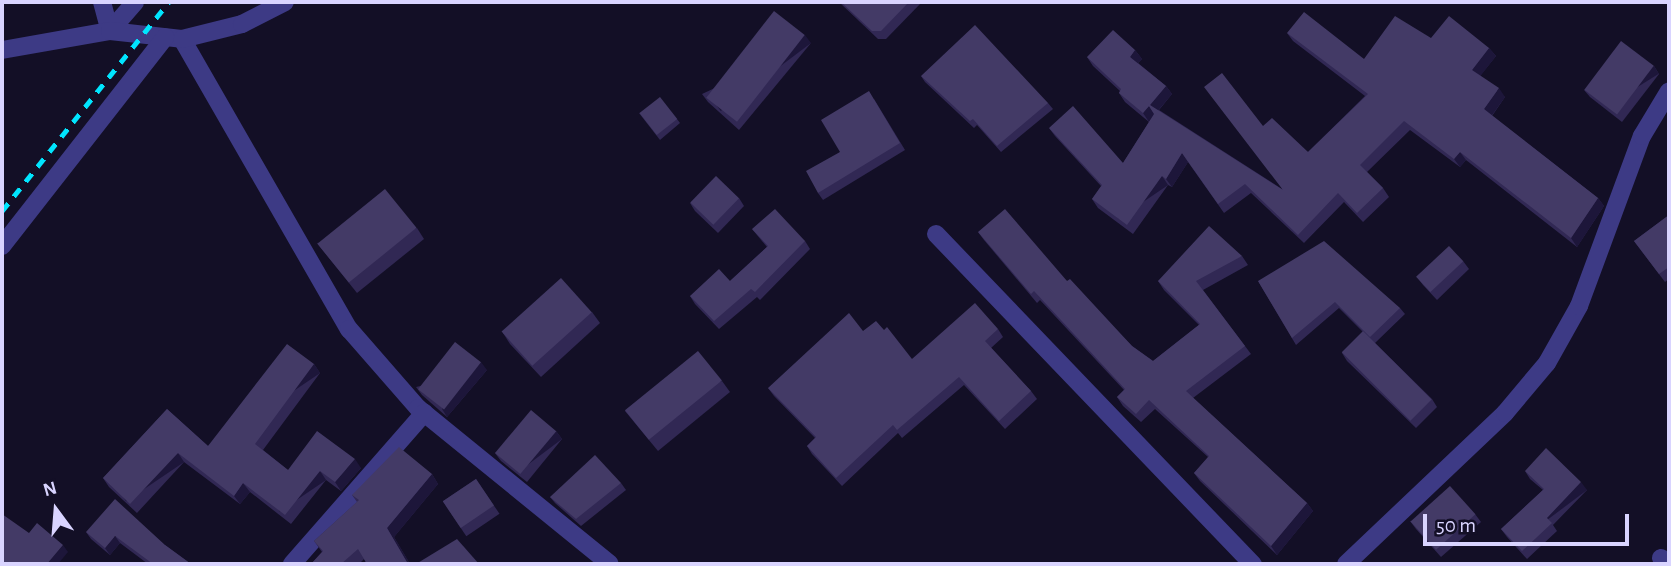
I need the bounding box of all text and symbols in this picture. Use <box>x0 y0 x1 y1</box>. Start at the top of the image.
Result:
north arrow <box>21 475 91 545</box>
text: N <box>41 478 59 500</box>
scale bar <box>1426 500 1632 544</box>
text: 50 m <box>1436 515 1476 536</box>

